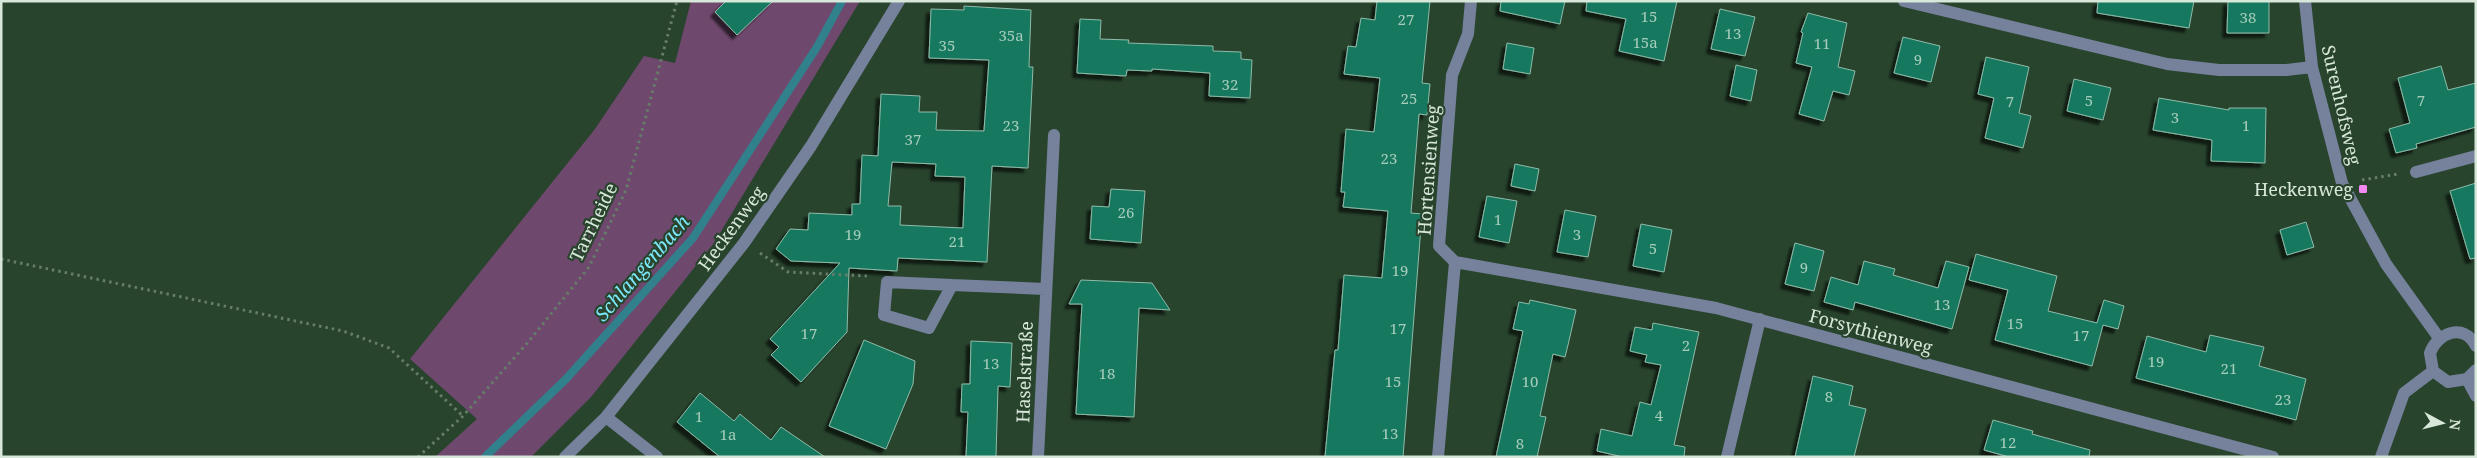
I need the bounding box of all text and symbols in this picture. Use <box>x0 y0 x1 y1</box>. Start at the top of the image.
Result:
house number: 15 <box>1641 6 1657 26</box>
house number: 38 <box>2240 7 2256 27</box>
house number: 27 <box>1398 9 1414 29</box>
house number: 13 <box>1725 23 1741 43</box>
house number: 35a <box>998 25 1024 45</box>
house number: 15a <box>1632 32 1658 52</box>
house number: 11 <box>1814 33 1830 53</box>
house number: 35 <box>939 35 955 55</box>
street label: Surenhofsweg <box>2317 43 2368 168</box>
house number: 9 <box>1914 49 1922 69</box>
house number: 32 <box>1222 74 1238 94</box>
house number: 25 <box>1401 88 1417 108</box>
house number: 5 <box>2085 90 2093 110</box>
house number: 7 <box>2417 90 2425 110</box>
house number: 7 <box>2006 91 2014 111</box>
street label: Hortensienweg <box>1411 104 1445 236</box>
house number: 3 <box>2171 107 2179 127</box>
house number: 23 <box>1003 115 1019 135</box>
house number: 1 <box>2242 115 2250 135</box>
house number: 37 <box>905 129 921 149</box>
house number: 23 <box>1381 148 1397 168</box>
place label: Heckenweg <box>2254 177 2353 201</box>
street label: Tarrheide <box>564 178 622 266</box>
street label: Heckenweg <box>692 181 770 275</box>
marker: Heckenweg <box>2357 183 2369 195</box>
house number: 26 <box>1118 202 1134 222</box>
water label: Schlangenbach <box>589 209 696 327</box>
house number: 1 <box>1494 209 1502 229</box>
house number: 19 <box>845 224 861 244</box>
house number: 3 <box>1573 224 1581 244</box>
house number: 21 <box>949 231 965 251</box>
house number: 5 <box>1649 238 1657 258</box>
house number: 9 <box>1800 257 1808 277</box>
house number: 19 <box>1392 260 1408 280</box>
house number: 13 <box>1934 294 1950 314</box>
street label: Forsythienweg <box>1807 303 1936 359</box>
house number: 15 <box>2007 313 2023 333</box>
house number: 17 <box>1390 318 1406 338</box>
street label: Haselstraße <box>1010 321 1038 423</box>
house number: 17 <box>801 323 817 343</box>
house number: 17 <box>2073 325 2089 345</box>
house number: 2 <box>1682 335 1690 355</box>
house number: 19 <box>2148 351 2164 371</box>
house number: 13 <box>983 353 999 373</box>
house number: 21 <box>2221 358 2237 378</box>
house number: 18 <box>1099 363 1115 383</box>
house number: 15 <box>1385 371 1401 391</box>
house number: 10 <box>1522 371 1538 391</box>
house number: 8 <box>1825 386 1833 406</box>
house number: 23 <box>2275 389 2291 409</box>
north arrow <box>2417 398 2467 448</box>
house number: 4 <box>1655 405 1664 425</box>
house number: 1 <box>695 406 703 426</box>
text: N <box>2445 418 2466 431</box>
house number: 13 <box>1382 423 1398 443</box>
house number: 1a <box>720 424 736 444</box>
house number: 12 <box>2000 432 2016 452</box>
house number: 8 <box>1516 433 1524 453</box>

